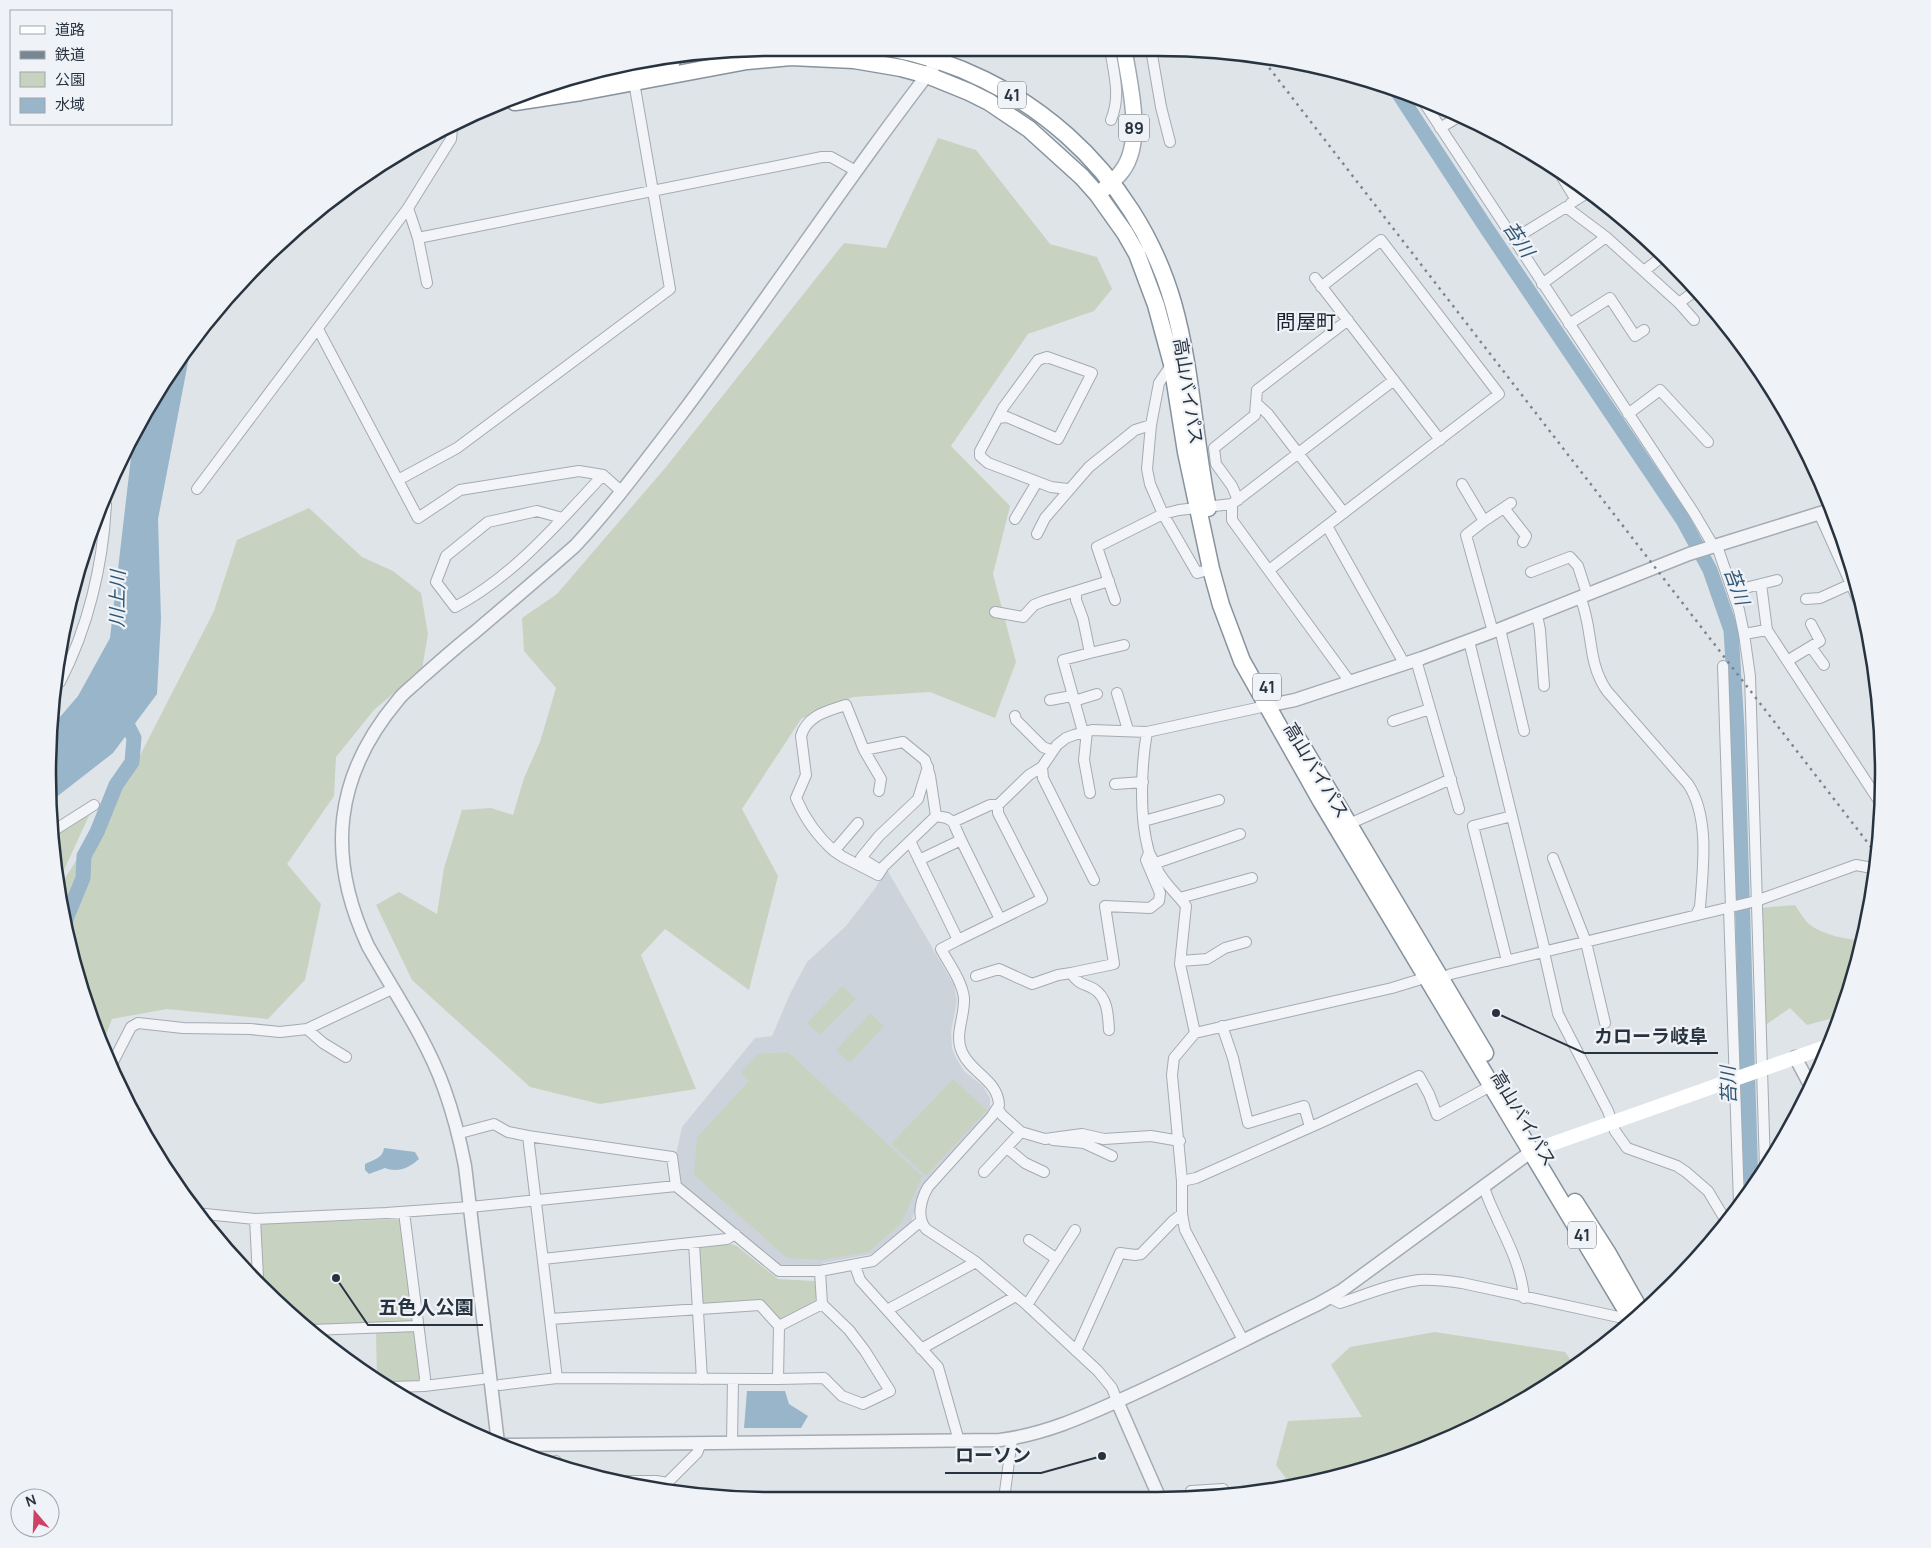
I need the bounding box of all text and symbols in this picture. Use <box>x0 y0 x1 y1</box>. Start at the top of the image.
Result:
legend <box>10 10 172 125</box>
text: 道路 <box>55 19 85 40</box>
text: 鉄道 <box>55 44 85 65</box>
text: 公園 <box>55 69 85 90</box>
road number: 41 <box>998 82 1026 108</box>
text: 水域 <box>55 94 85 115</box>
road number: 89 <box>1119 115 1149 142</box>
water label: 苔川 <box>1498 216 1542 264</box>
district label: 問屋町 <box>1276 308 1336 335</box>
street label: 高山バイパス <box>1169 336 1209 446</box>
water label: 苔川 <box>1718 564 1756 610</box>
water label: 川上川 <box>104 568 131 628</box>
road number: 41 <box>1253 674 1281 700</box>
street label: 高山バイパス <box>1279 718 1355 822</box>
callout: カローラ岐阜 <box>1584 1019 1718 1053</box>
text: カローラ岐阜 <box>1594 1023 1708 1049</box>
water label: 苔川 <box>1714 1064 1742 1104</box>
street label: 高山バイパス <box>1486 1066 1562 1170</box>
road number: 41 <box>1568 1222 1596 1248</box>
callout: 五色人公園 <box>368 1291 483 1325</box>
text: 五色人公園 <box>378 1294 474 1320</box>
callout: ローソン <box>945 1439 1041 1473</box>
text: ローソン <box>955 1442 1031 1468</box>
north arrow <box>10 1488 60 1538</box>
text: N <box>23 1490 38 1511</box>

